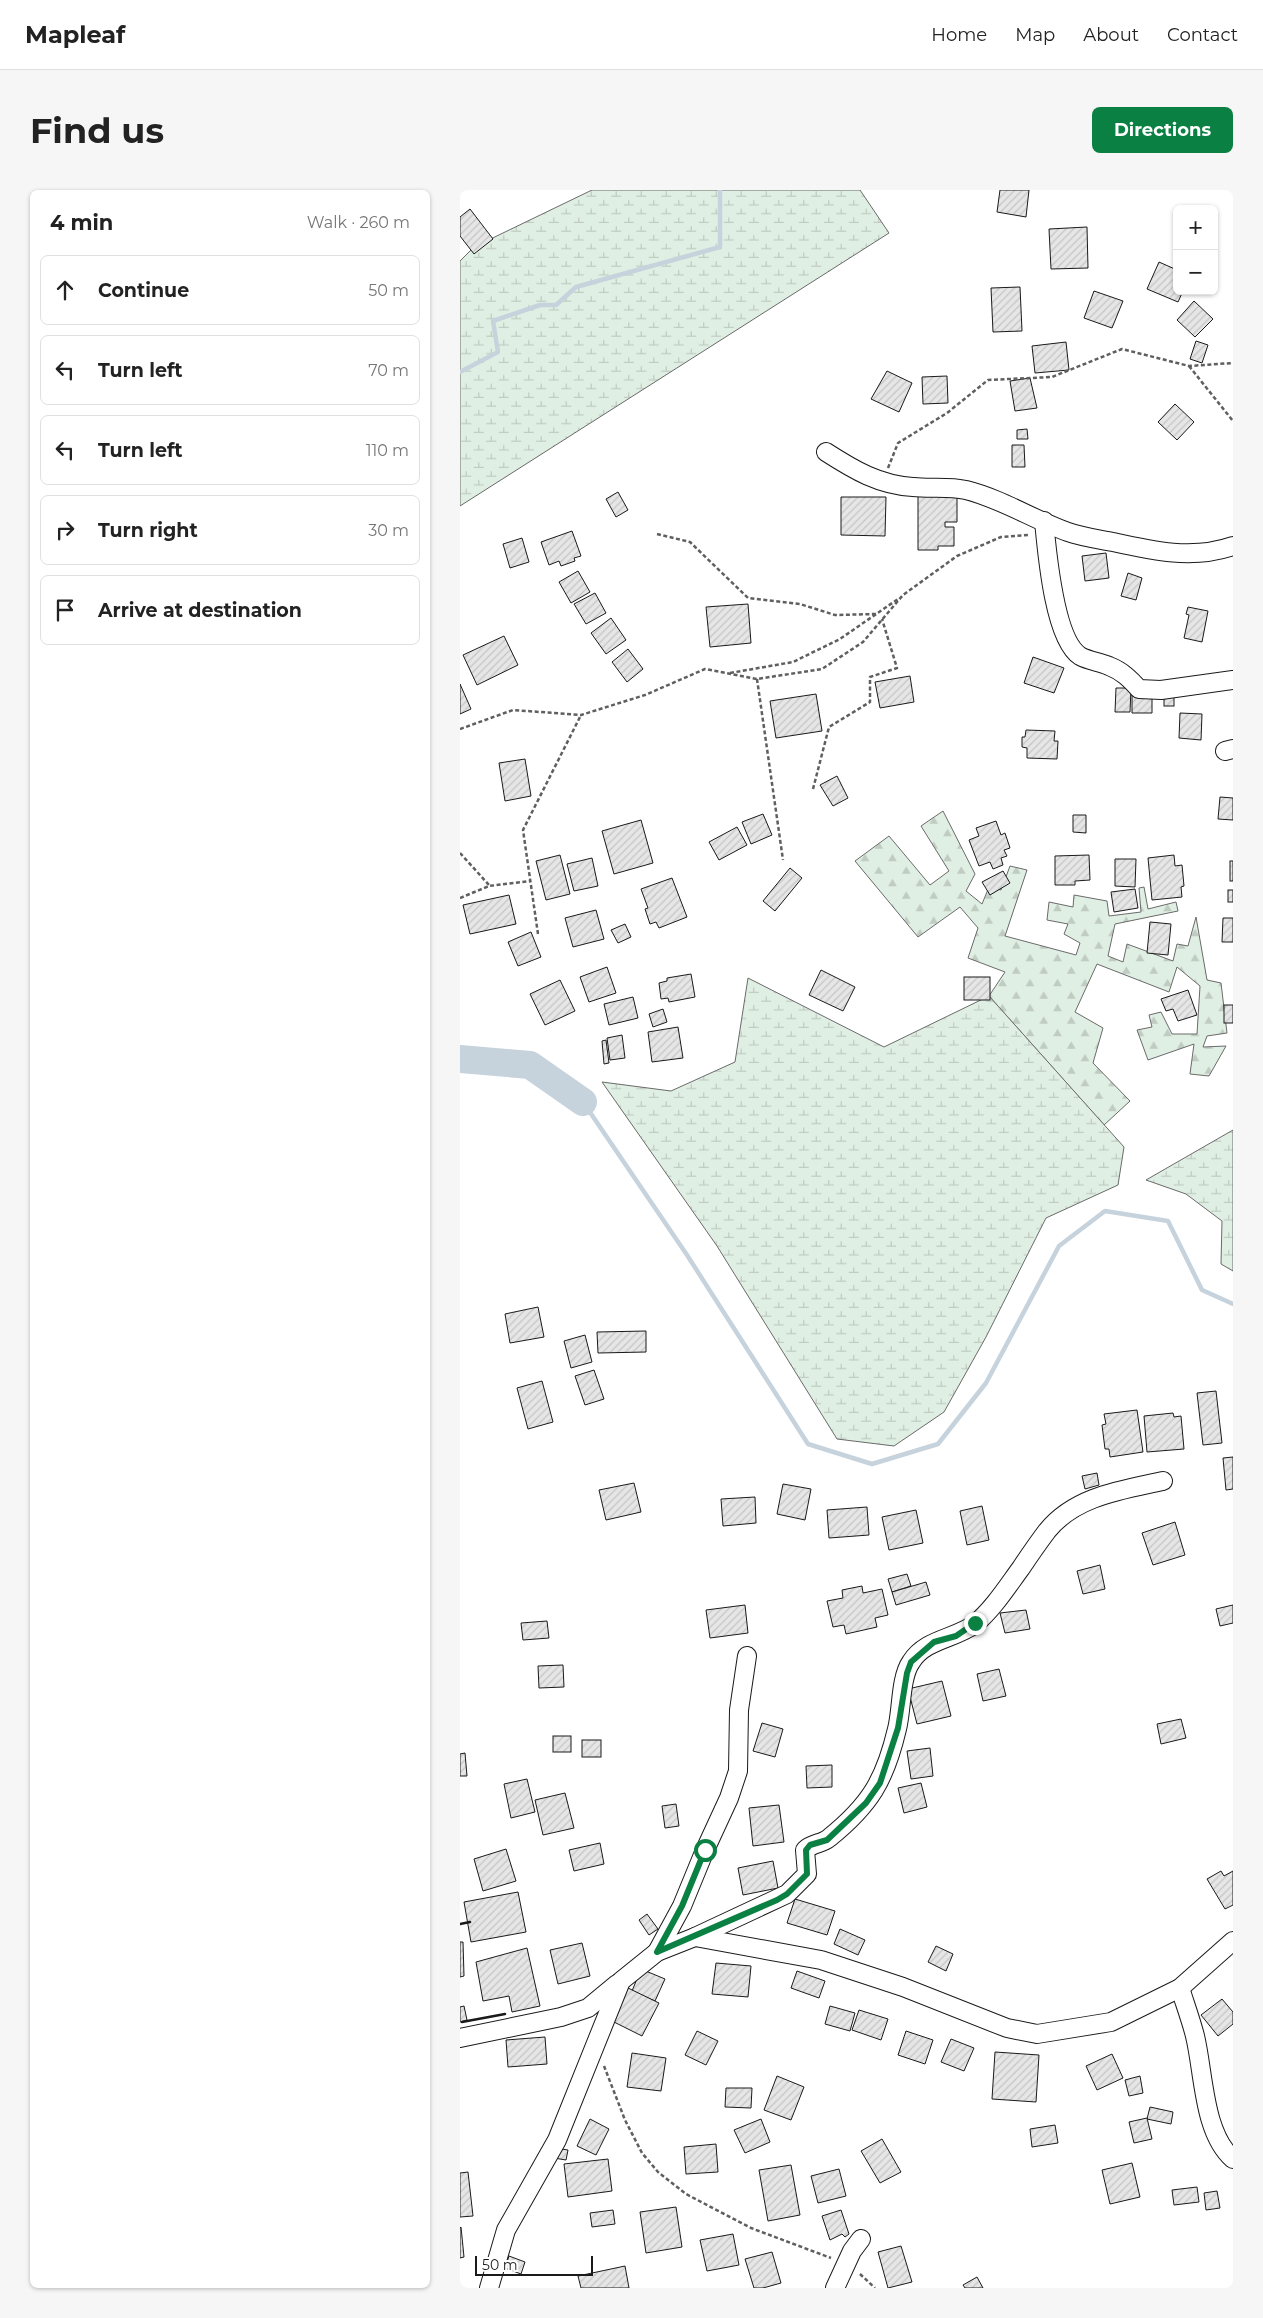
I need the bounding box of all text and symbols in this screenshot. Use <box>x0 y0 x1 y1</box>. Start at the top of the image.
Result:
text: Mapleaf <box>25 20 125 49</box>
text: Home <box>931 24 987 46</box>
text: Map <box>1015 24 1055 46</box>
text: About <box>1083 24 1139 46</box>
text: Contact <box>1167 24 1238 46</box>
button: Directions <box>1092 107 1233 153</box>
text: Find us <box>30 109 164 152</box>
map controls <box>1173 205 1218 295</box>
button: + <box>1173 205 1218 250</box>
text: 4 min <box>50 210 113 235</box>
text: Walk · 260 m <box>307 213 410 232</box>
button: − <box>1173 250 1218 295</box>
icon: ahead <box>51 276 79 304</box>
text: Continue <box>98 279 189 302</box>
text: 50 m <box>368 281 409 300</box>
icon: left <box>51 356 79 384</box>
text: Turn left <box>98 359 183 382</box>
text: 70 m <box>368 361 409 380</box>
icon: left <box>51 436 79 464</box>
text: Turn left <box>98 439 183 462</box>
text: 110 m <box>366 441 409 460</box>
icon: right <box>51 516 79 544</box>
text: Turn right <box>98 519 198 542</box>
text: 30 m <box>368 521 409 540</box>
icon: arrive <box>51 596 79 624</box>
text: Arrive at destination <box>98 599 302 622</box>
route end <box>964 1612 987 1635</box>
route start <box>694 1839 717 1862</box>
scale bar <box>475 2253 592 2276</box>
text: 50 m <box>482 2256 518 2274</box>

